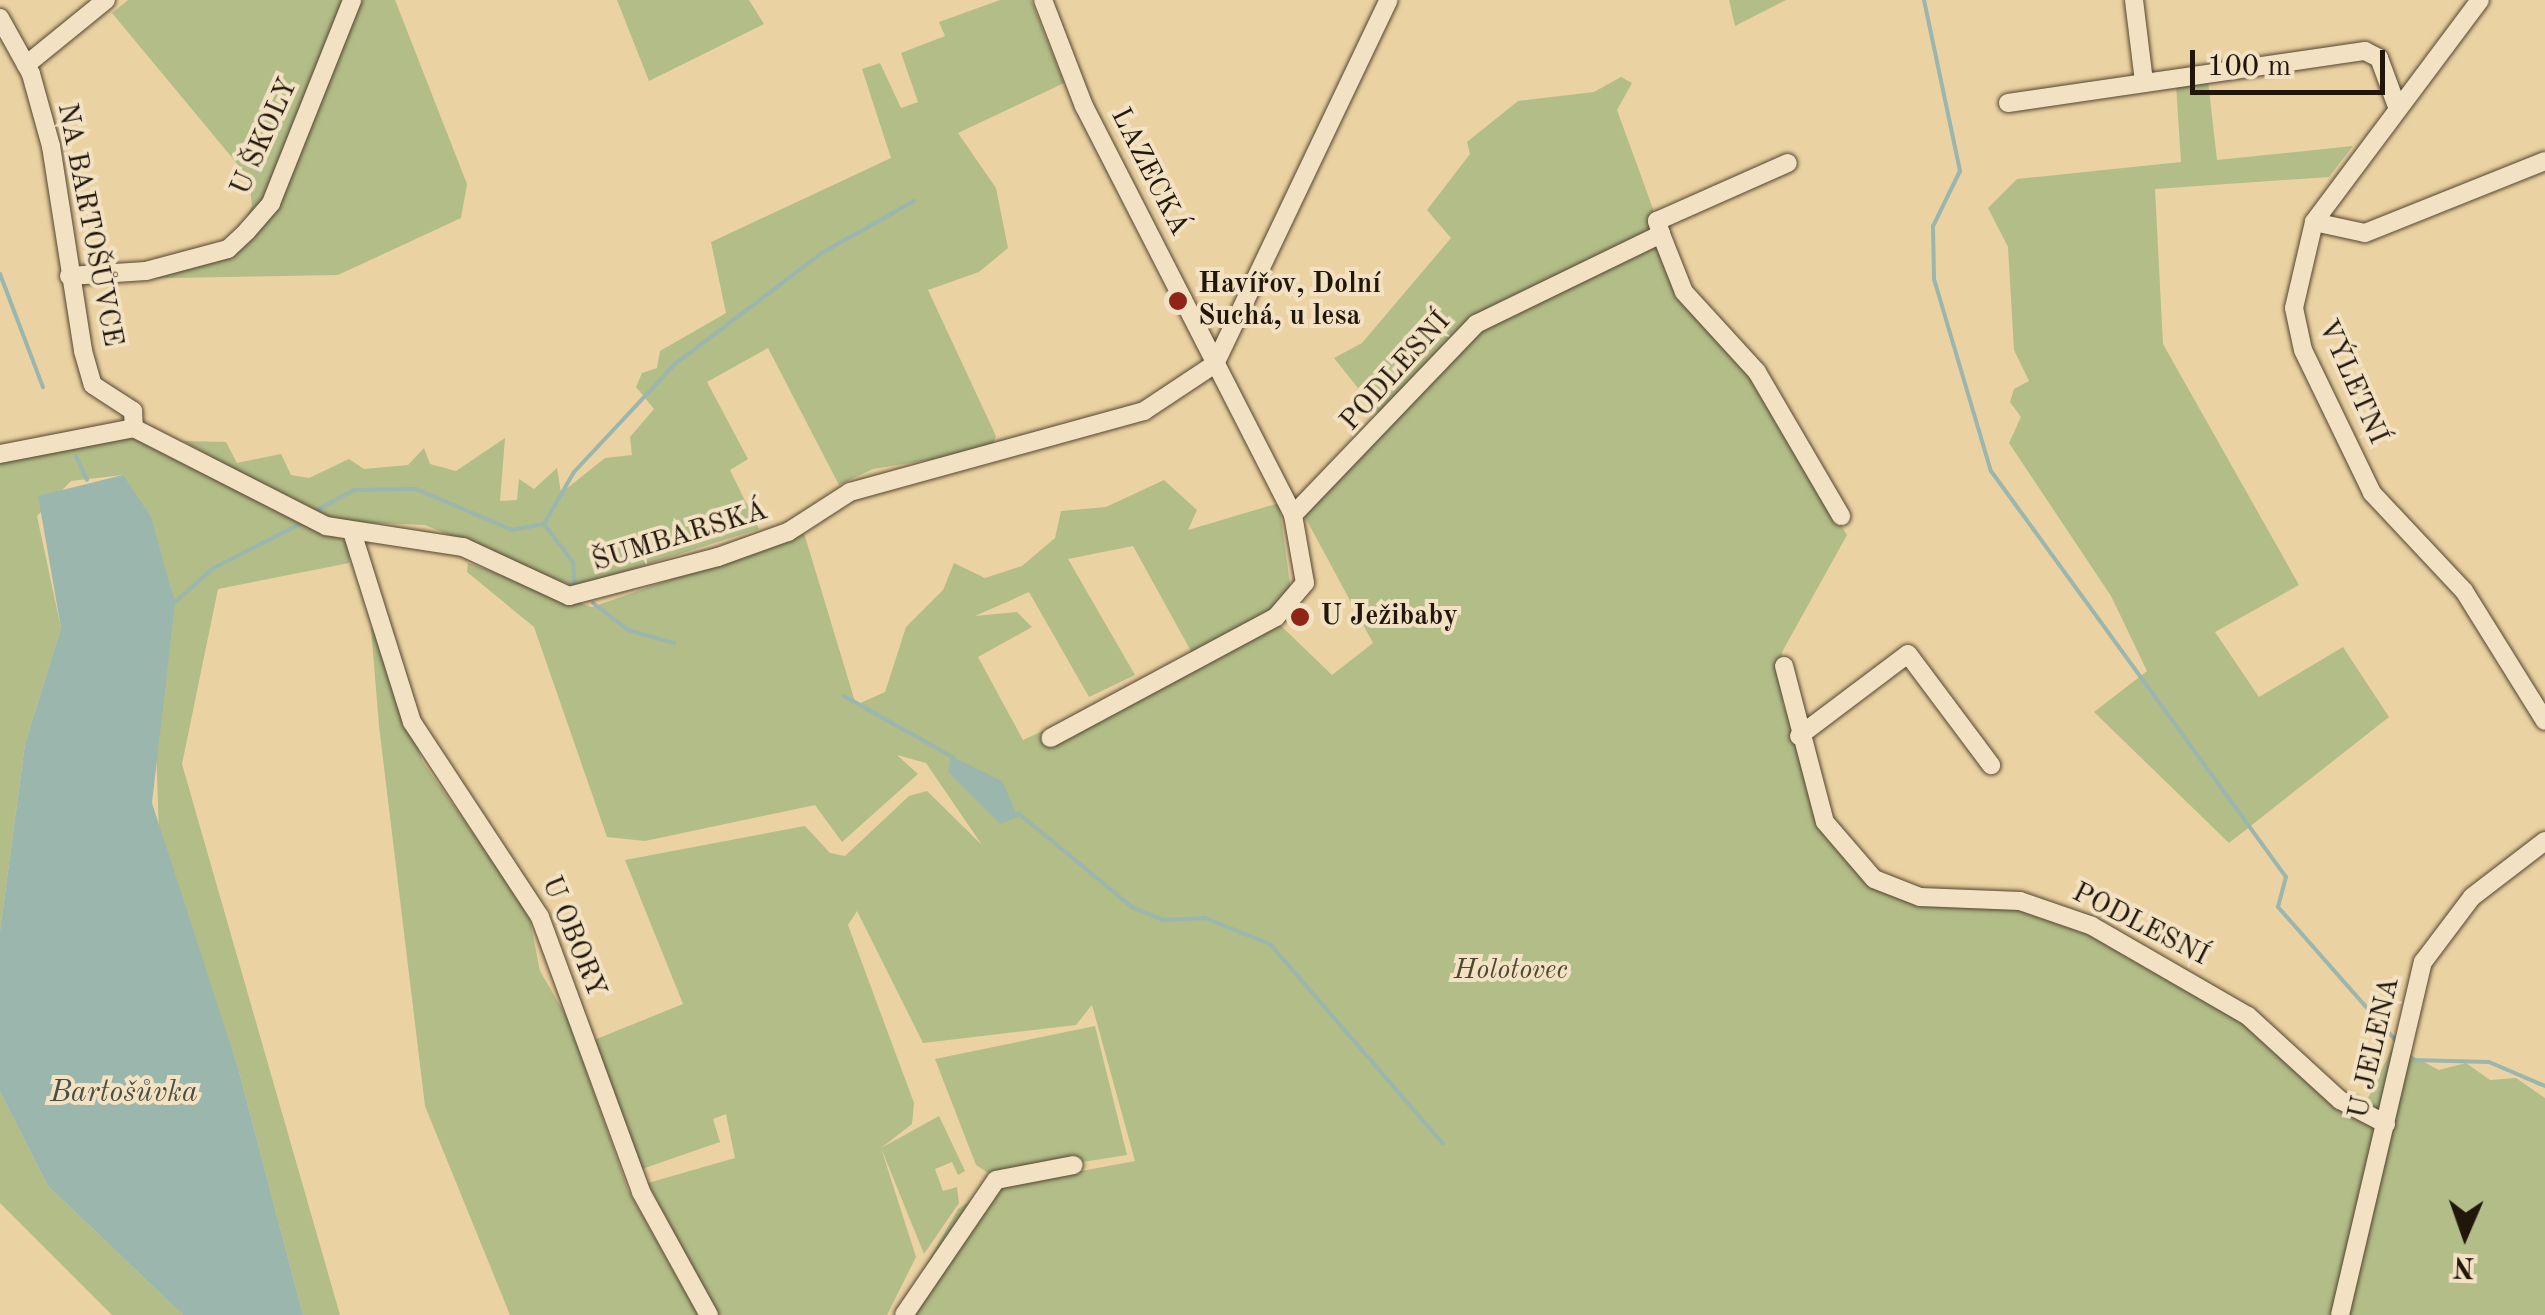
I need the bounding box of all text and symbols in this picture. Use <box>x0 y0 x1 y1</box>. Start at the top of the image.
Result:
scale bar <box>2195 30 2390 92</box>
text: 100 m <box>2207 52 2291 82</box>
street label: U ŠKOLY <box>224 73 306 201</box>
street label: NA BARTOŠŮVCE <box>49 100 129 350</box>
street label: LAZECKÁ <box>1102 102 1196 242</box>
place label: Havířov, Dolní Suchá, u lesa <box>1198 268 1381 334</box>
marker: Havířov, Dolní Suchá, u lesa <box>1167 290 1189 312</box>
street label: PODLESNÍ <box>1334 306 1458 438</box>
street label: VÝLETNÍ <box>2310 315 2394 449</box>
street label: ŠUMBARSKÁ <box>588 494 772 580</box>
place label: U Ježibaby <box>1320 600 1458 634</box>
marker: U Ježibaby <box>1289 606 1311 628</box>
street label: U OBORY <box>534 872 612 1002</box>
street label: PODLESNÍ <box>2066 876 2214 974</box>
park label: Holotovec <box>1454 954 1568 988</box>
street label: U JELENA <box>2342 974 2408 1122</box>
water label: Bartošůvka <box>50 1075 198 1111</box>
north arrow <box>2415 1185 2515 1285</box>
text: N <box>2453 1251 2475 1279</box>

